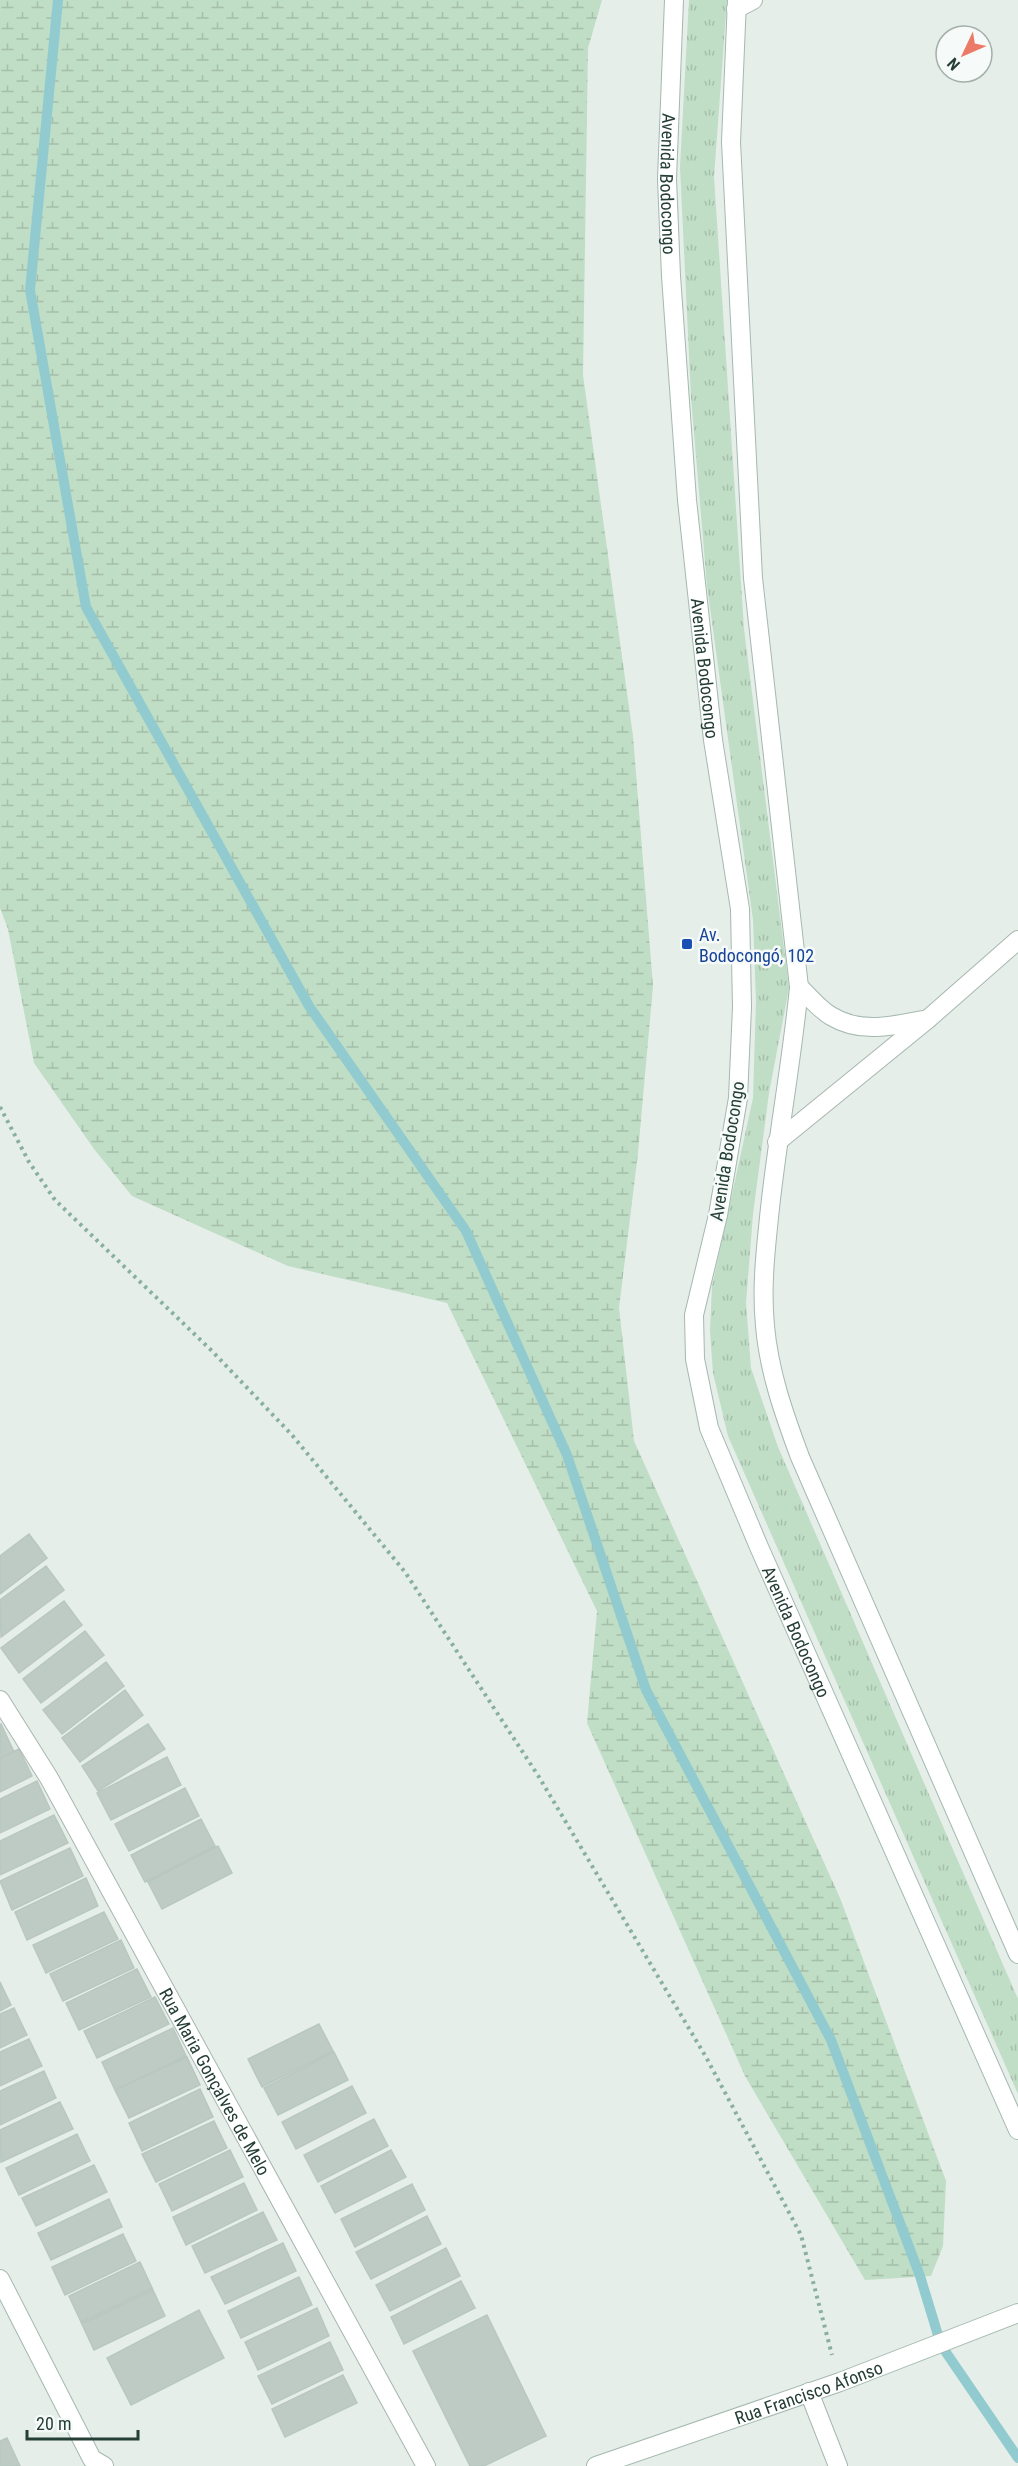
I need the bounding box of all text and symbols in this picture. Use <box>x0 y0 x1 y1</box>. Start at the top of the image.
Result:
north arrow <box>934 24 994 84</box>
text: N <box>943 54 964 74</box>
street label: Avenida Bodocongo <box>656 113 681 255</box>
street label: Avenida Bodocongo <box>687 597 723 740</box>
place label: Av. Bodocongó, 102 <box>699 924 814 966</box>
marker: Av. Bodocongó, 102 <box>680 937 694 951</box>
street label: Avenida Bodocongo <box>706 1080 748 1222</box>
street label: Avenida Bodocongo <box>758 1563 835 1700</box>
street label: Rua Maria Gonçalves de Melo <box>155 1984 275 2179</box>
street label: Rua Francisco Afonso <box>732 2356 885 2428</box>
scale bar <box>27 2403 138 2441</box>
text: 20 m <box>36 2413 71 2434</box>

